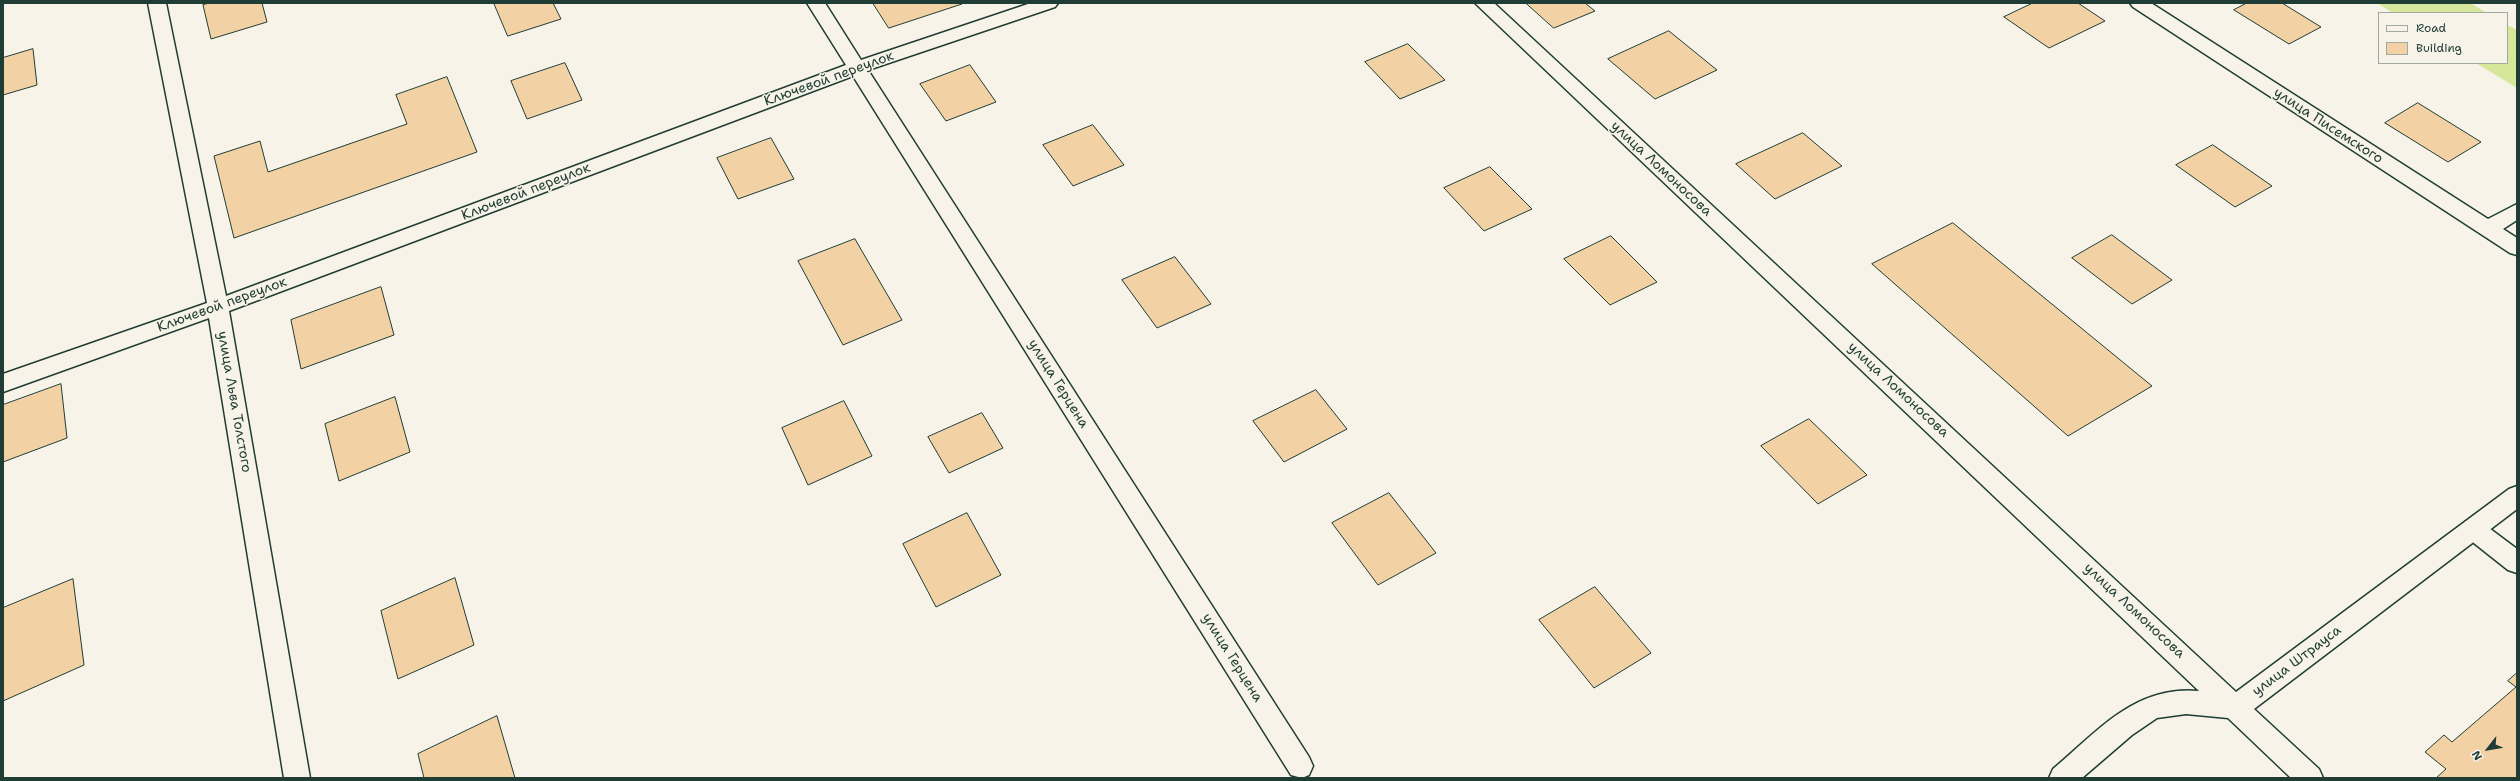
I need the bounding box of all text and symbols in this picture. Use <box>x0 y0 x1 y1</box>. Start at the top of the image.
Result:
legend <box>2378 12 2508 64</box>
text: Road <box>2416 20 2446 36</box>
text: Building <box>2416 40 2462 56</box>
street label: Ключевой переулок <box>762 48 896 110</box>
street label: улица Писемского <box>2270 84 2386 168</box>
street label: улица Ломоносова <box>1607 118 1715 220</box>
street label: Ключевой переулок <box>459 160 593 224</box>
street label: Ключевой переулок <box>155 274 289 336</box>
street label: улица Льва Толстого <box>213 330 255 474</box>
street label: улица Герцена <box>1024 336 1092 432</box>
street label: улица Ломоносова <box>1844 339 1952 441</box>
street label: улица Ломоносова <box>2080 560 2188 662</box>
street label: улица Герцена <box>1198 610 1266 706</box>
street label: улица Штрауса <box>2249 622 2345 700</box>
north arrow <box>2468 729 2508 769</box>
text: N <box>2469 748 2486 763</box>

